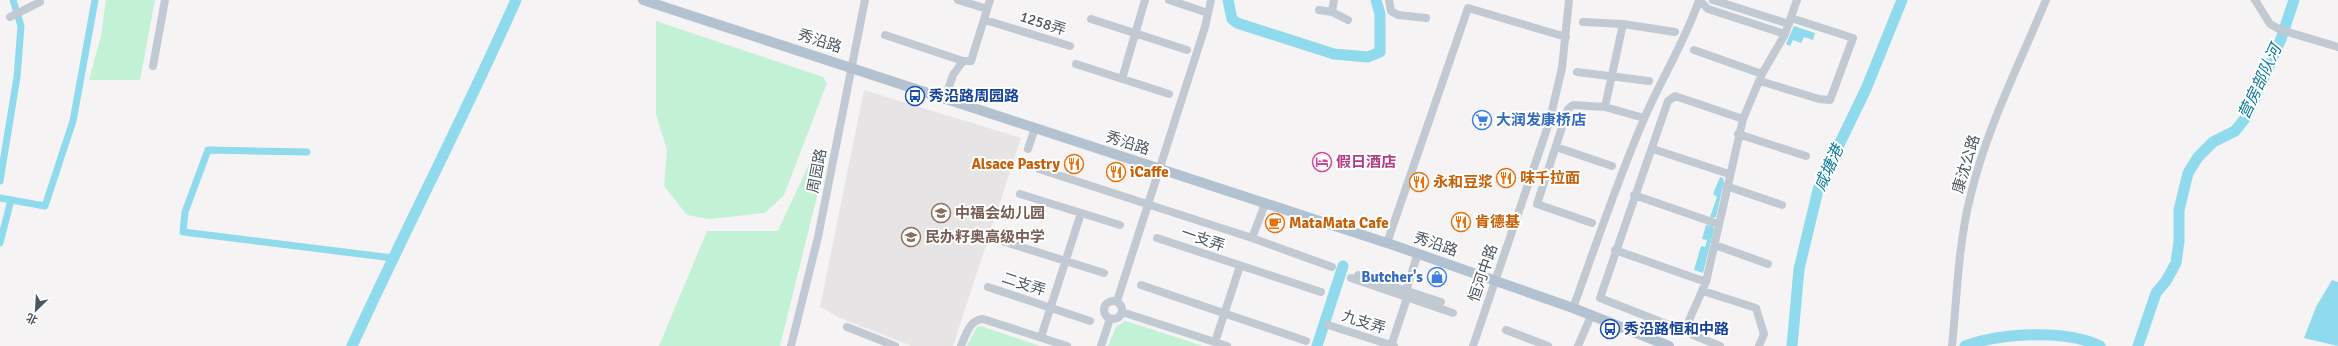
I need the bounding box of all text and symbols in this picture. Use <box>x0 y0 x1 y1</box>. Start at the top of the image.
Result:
street label: 1258弄 <box>1018 7 1068 39</box>
street label: 秀沿路 <box>796 25 844 57</box>
water label: 营房部队河 <box>2234 39 2287 122</box>
bus stop icon: 秀沿路周园路 <box>904 85 926 107</box>
place label: 秀沿路周园路 <box>929 87 1019 105</box>
supermarket icon: 大润发康桥店 <box>1471 109 1493 131</box>
place label: 大润发康桥店 <box>1496 111 1586 129</box>
street label: 秀沿路 <box>1104 127 1152 159</box>
street label: 康沈公路 <box>1949 133 1983 195</box>
water label: 咸塘港 <box>1810 140 1849 194</box>
street label: 周园路 <box>804 147 830 195</box>
hotel icon: 假日酒店 <box>1311 151 1333 173</box>
restaurant icon: Alsace Pastry <box>1063 153 1085 175</box>
place label: 假日酒店 <box>1336 153 1396 171</box>
place label: Alsace Pastry <box>971 155 1061 173</box>
restaurant icon: iCaffe <box>1105 161 1127 183</box>
place label: iCaffe <box>1130 163 1169 181</box>
restaurant icon: 味千拉面 <box>1495 167 1517 189</box>
place label: 味千拉面 <box>1520 169 1580 187</box>
restaurant icon: 永和豆浆 <box>1408 171 1430 193</box>
place label: 永和豆浆 <box>1433 173 1493 191</box>
school or university icon: 中福会幼儿园 <box>930 202 952 224</box>
place label: 中福会幼儿园 <box>955 204 1045 222</box>
restaurant icon: 肯德基 <box>1450 211 1472 233</box>
cafe icon: MataMata Cafe <box>1264 212 1286 234</box>
place label: 肯德基 <box>1475 213 1520 231</box>
place label: MataMata Cafe <box>1289 214 1389 232</box>
street label: 一支弄 <box>1179 223 1227 255</box>
school or university icon: 民办籽奥高级中学 <box>900 226 922 248</box>
place label: 民办籽奥高级中学 <box>925 228 1045 246</box>
street label: 秀沿路 <box>1412 228 1460 260</box>
street label: 恒河中路 <box>1465 242 1501 304</box>
shop icon: Butcher's <box>1426 266 1448 288</box>
street label: 二支弄 <box>1000 268 1048 300</box>
place label: Butcher's <box>1361 268 1423 286</box>
north arrow <box>16 290 56 330</box>
street label: 九支弄 <box>1340 306 1388 338</box>
text: 北 <box>24 310 40 327</box>
bus stop icon: 秀沿路恒和中路 <box>1599 318 1621 340</box>
place label: 秀沿路恒和中路 <box>1624 320 1729 338</box>

